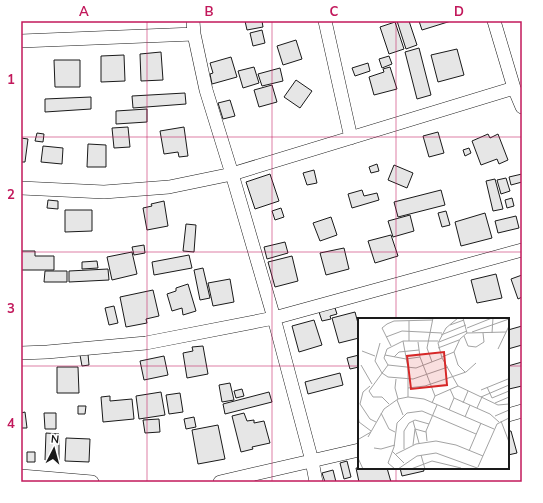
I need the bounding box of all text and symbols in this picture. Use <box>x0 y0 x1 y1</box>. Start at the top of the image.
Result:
text: A <box>79 3 89 19</box>
text: B <box>205 3 214 19</box>
text: C <box>330 3 339 19</box>
text: D <box>454 3 464 19</box>
text: 1 <box>7 71 15 87</box>
text: 2 <box>7 186 15 202</box>
text: 3 <box>7 300 15 316</box>
inset map <box>358 318 509 469</box>
text: 4 <box>7 415 15 431</box>
north arrow <box>34 429 74 469</box>
text: N <box>50 432 60 446</box>

